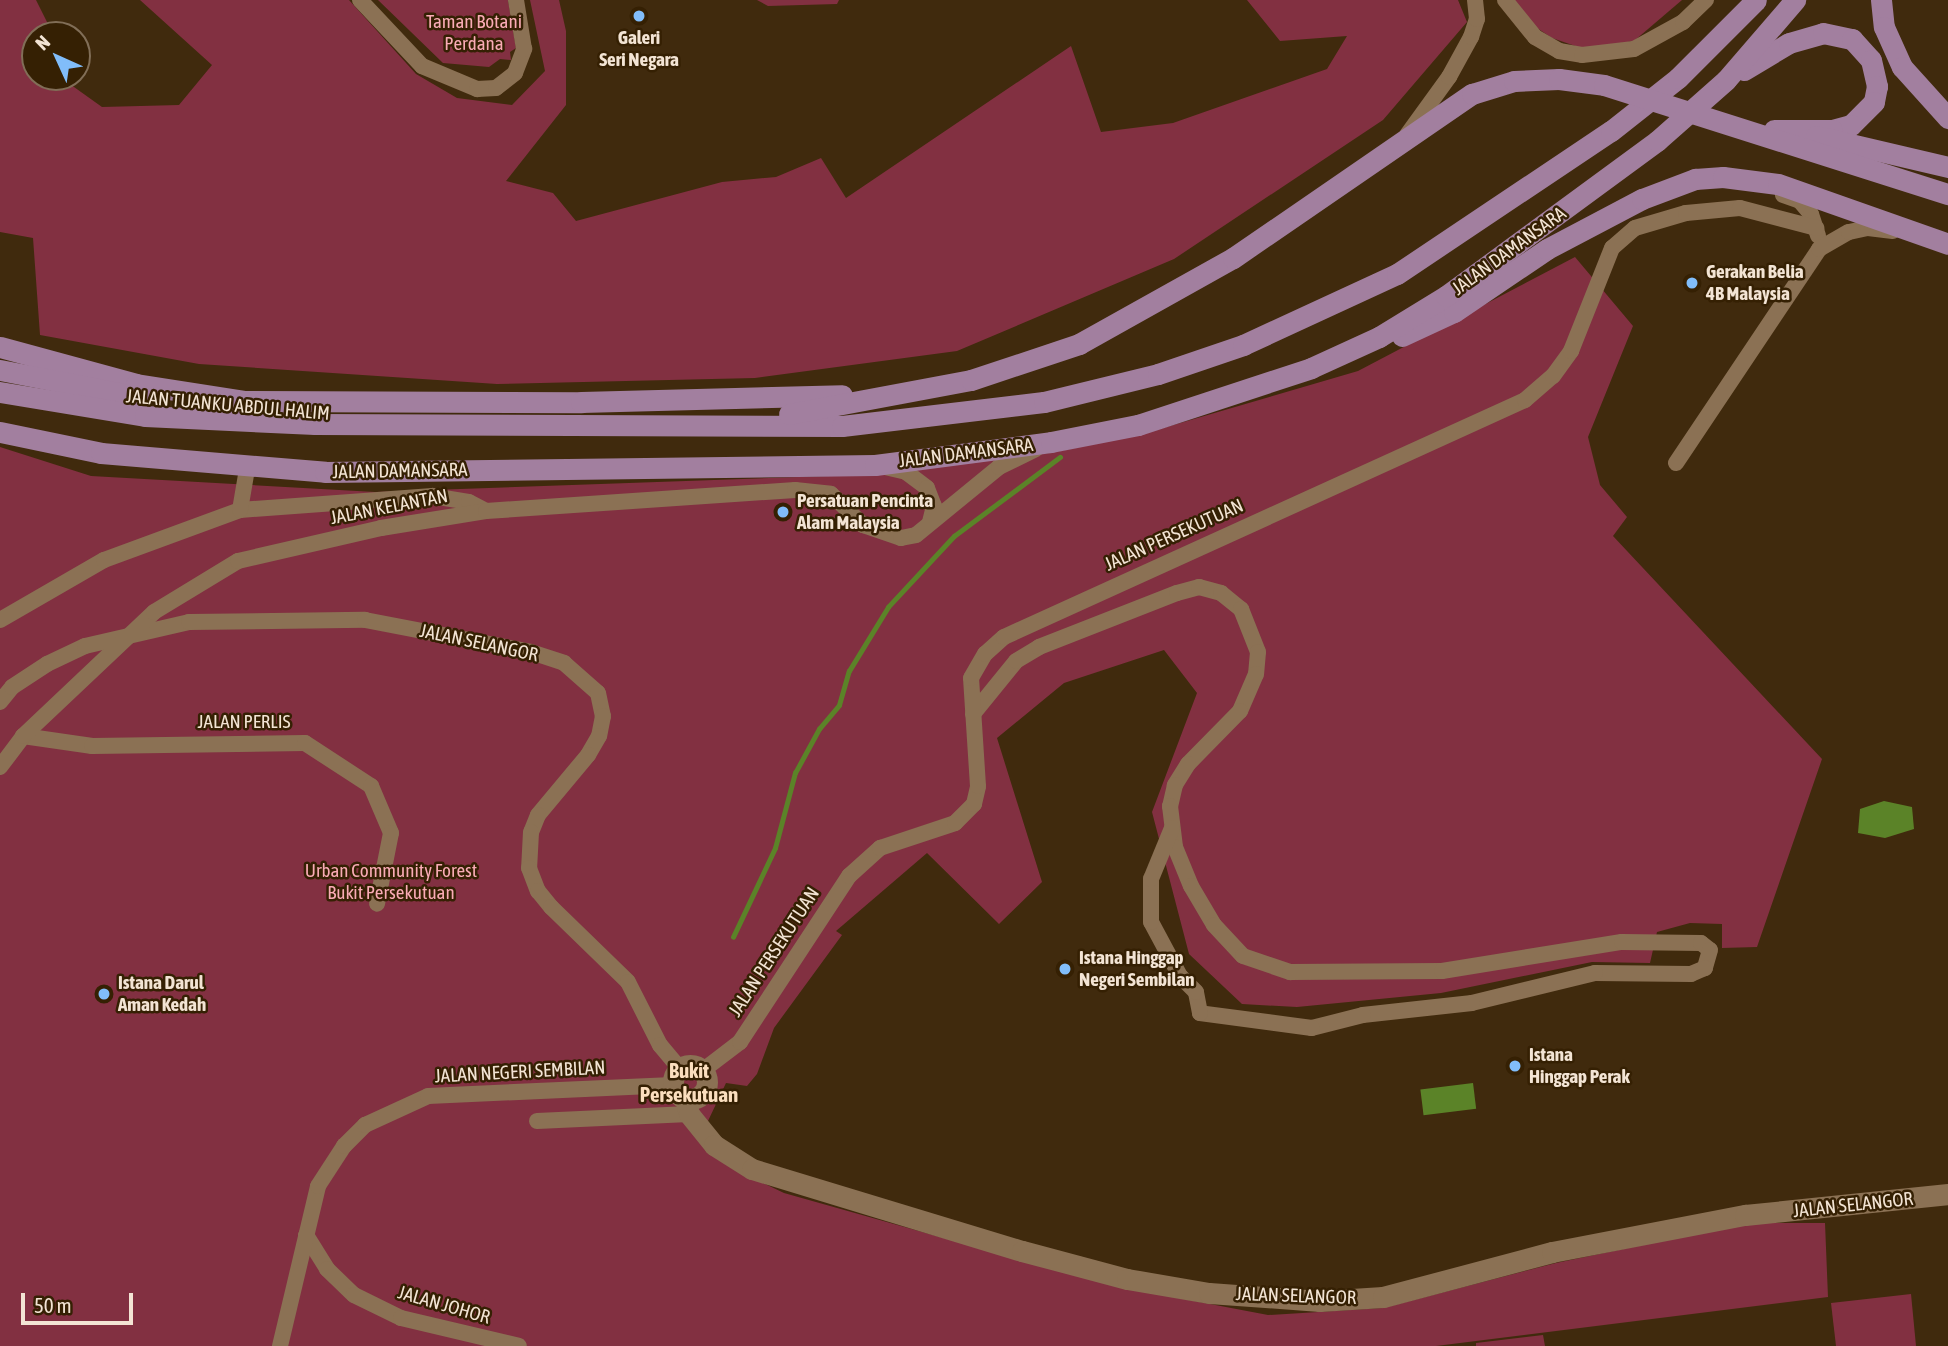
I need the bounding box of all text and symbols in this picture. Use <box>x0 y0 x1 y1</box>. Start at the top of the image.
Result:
marker: Galeri Seri Negara <box>631 8 647 24</box>
park label: Taman Botani Perdana <box>426 11 522 55</box>
north arrow <box>21 21 91 91</box>
place label: Galeri Seri Negara <box>599 27 679 71</box>
text: N <box>31 31 54 54</box>
street label: JALAN DAMANSARA <box>1448 202 1570 300</box>
place label: Gerakan Belia 4B Malaysia <box>1706 261 1804 305</box>
marker: Gerakan Belia 4B Malaysia <box>1684 275 1700 291</box>
street label: JALAN TUANKU ABDUL HALIM <box>125 385 331 425</box>
street label: JALAN DAMANSARA <box>898 433 1034 473</box>
street label: JALAN DAMANSARA <box>332 458 468 484</box>
street label: JALAN KELANTAN <box>328 484 450 530</box>
place label: Persatuan Pencinta Alam Malaysia <box>797 490 933 534</box>
street label: JALAN PERSEKUTUAN <box>1101 494 1247 576</box>
marker: Persatuan Pencinta Alam Malaysia <box>775 504 791 520</box>
street label: JALAN SELANGOR <box>418 619 540 667</box>
street label: JALAN PERLIS <box>198 711 290 733</box>
park label: Urban Community Forest Bukit Persekutuan <box>305 860 477 904</box>
street label: JALAN PERSEKUTUAN <box>724 883 824 1021</box>
place label: Istana Hinggap Negeri Sembilan <box>1079 947 1195 991</box>
marker: Istana Hinggap Negeri Sembilan <box>1057 961 1073 977</box>
place label: Istana Darul Aman Kedah <box>118 972 206 1016</box>
marker: Istana Darul Aman Kedah <box>96 986 112 1002</box>
place label: Istana Hinggap Perak <box>1529 1044 1630 1088</box>
street label: JALAN NEGERI SEMBILAN <box>434 1056 606 1088</box>
district label: Bukit Persekutuan <box>640 1057 738 1107</box>
marker: Istana Hinggap Perak <box>1507 1058 1523 1074</box>
street label: JALAN SELANGOR <box>1792 1187 1914 1223</box>
scale bar <box>24 1280 136 1324</box>
street label: JALAN JOHOR <box>395 1281 493 1329</box>
street label: JALAN SELANGOR <box>1235 1283 1357 1309</box>
text: 50 m <box>34 1293 72 1317</box>

